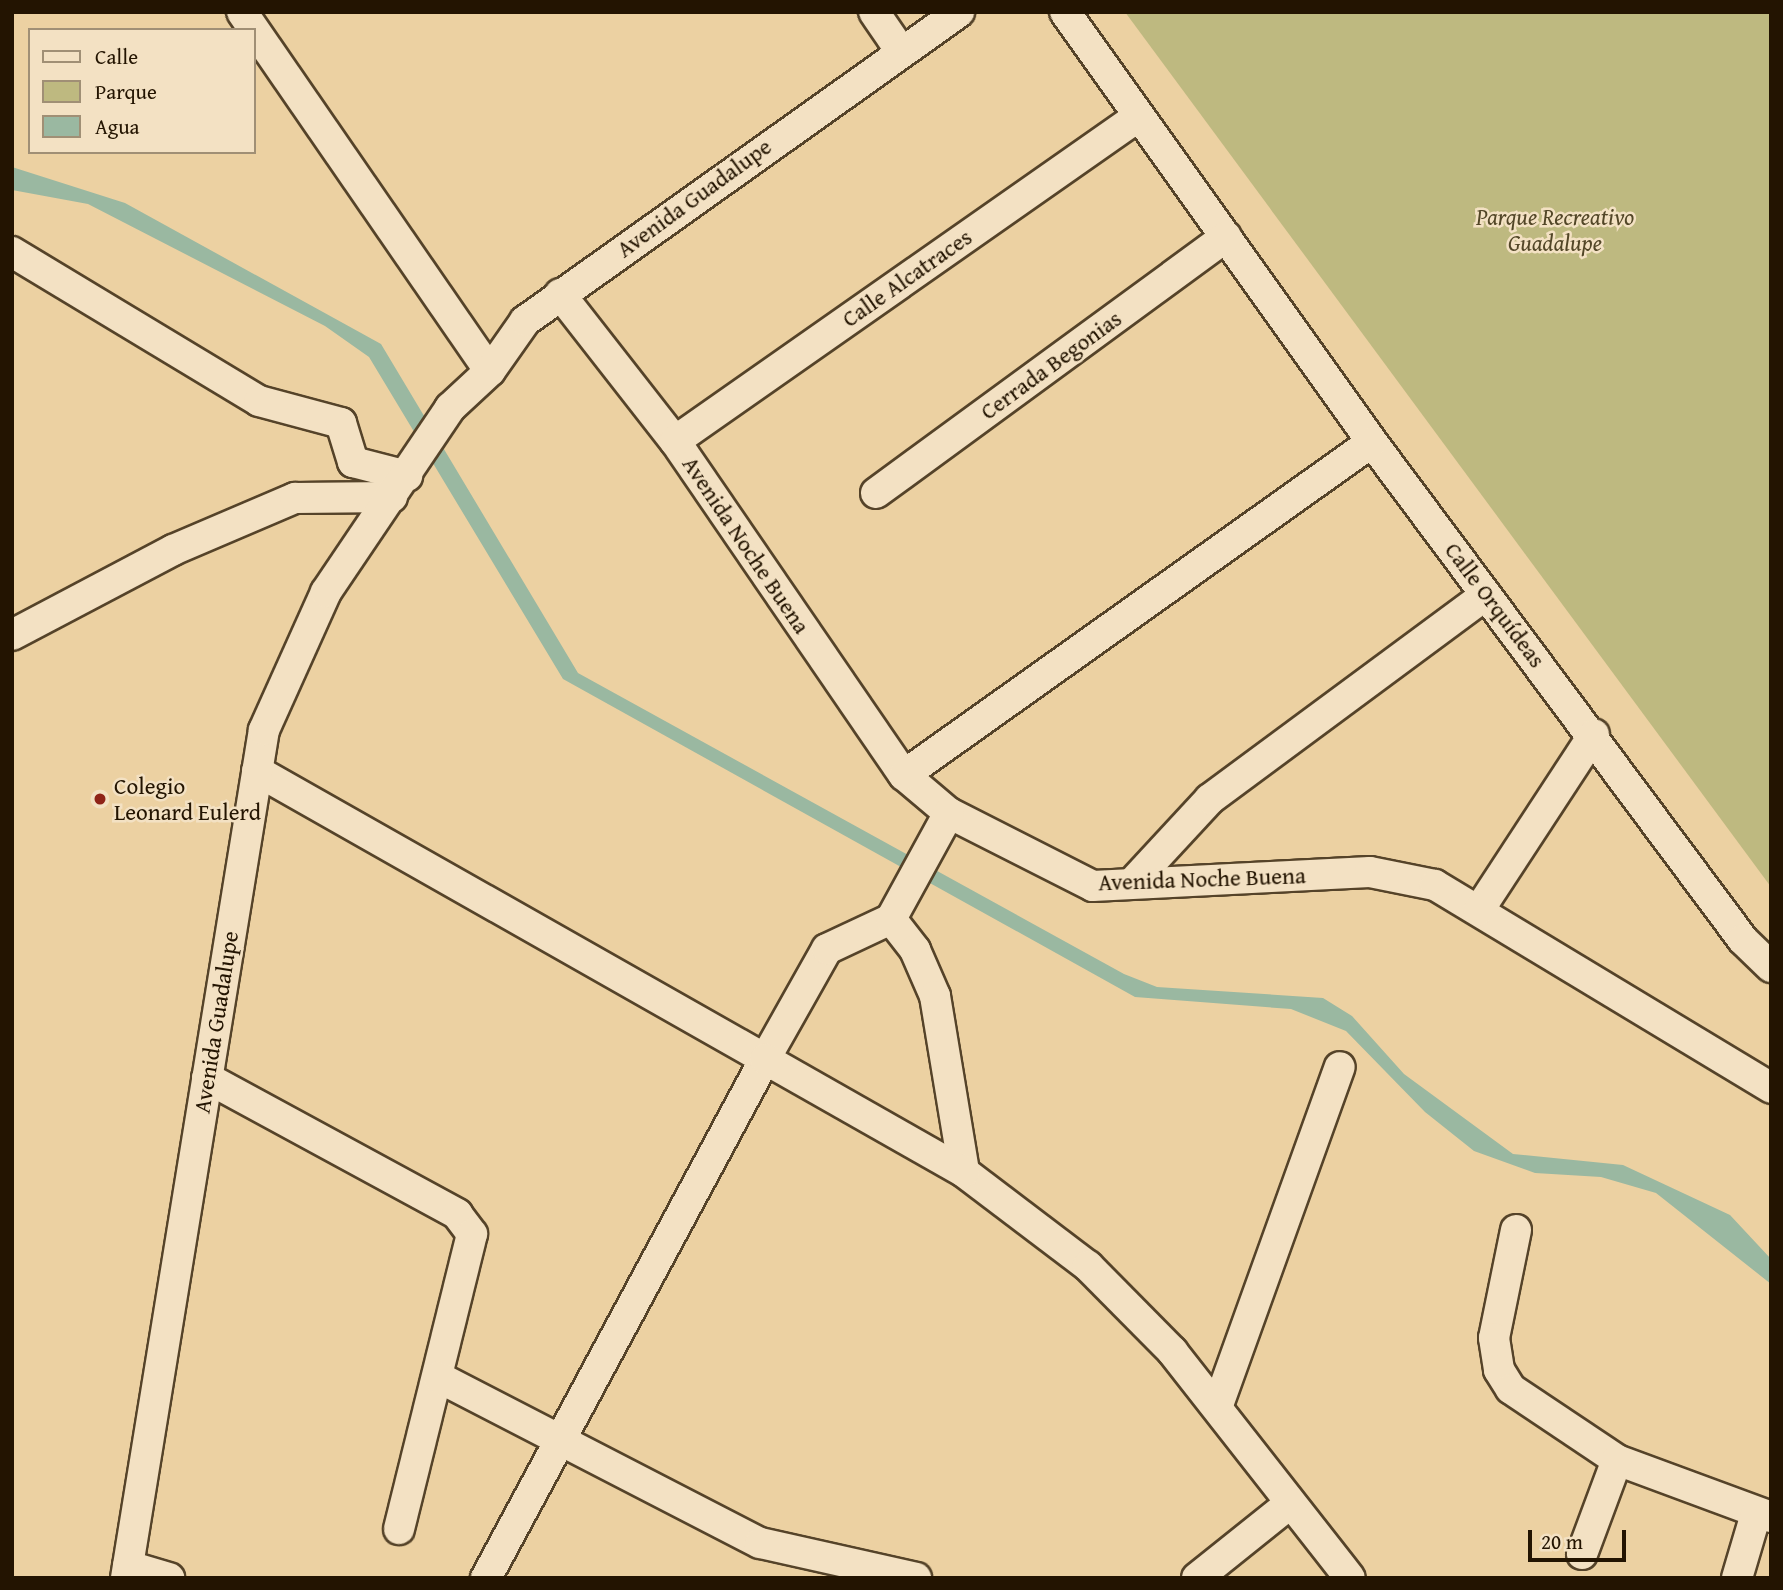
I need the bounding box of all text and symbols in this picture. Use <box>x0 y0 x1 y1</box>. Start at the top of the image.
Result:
legend <box>28 28 256 154</box>
text: Calle <box>95 41 138 72</box>
text: Parque <box>95 76 157 107</box>
text: Agua <box>95 111 139 142</box>
street label: Avenida Guadalupe <box>611 133 777 263</box>
park label: Parque Recreativo Guadalupe <box>1476 203 1634 257</box>
street label: Calle Alcatraces <box>837 223 977 333</box>
street label: Cerrada Begonias <box>975 305 1127 425</box>
street label: Avenida Noche Buena <box>677 451 815 639</box>
street label: Calle Orquídeas <box>1439 537 1551 673</box>
place label: Colegio Leonard Eulerd <box>114 772 261 826</box>
marker: Colegio Leonard Eulerd <box>92 791 108 807</box>
street label: Avenida Noche Buena <box>1098 862 1306 896</box>
street label: Avenida Guadalupe <box>188 929 244 1115</box>
scale bar <box>1531 1516 1629 1560</box>
text: 20 m <box>1541 1526 1583 1557</box>

